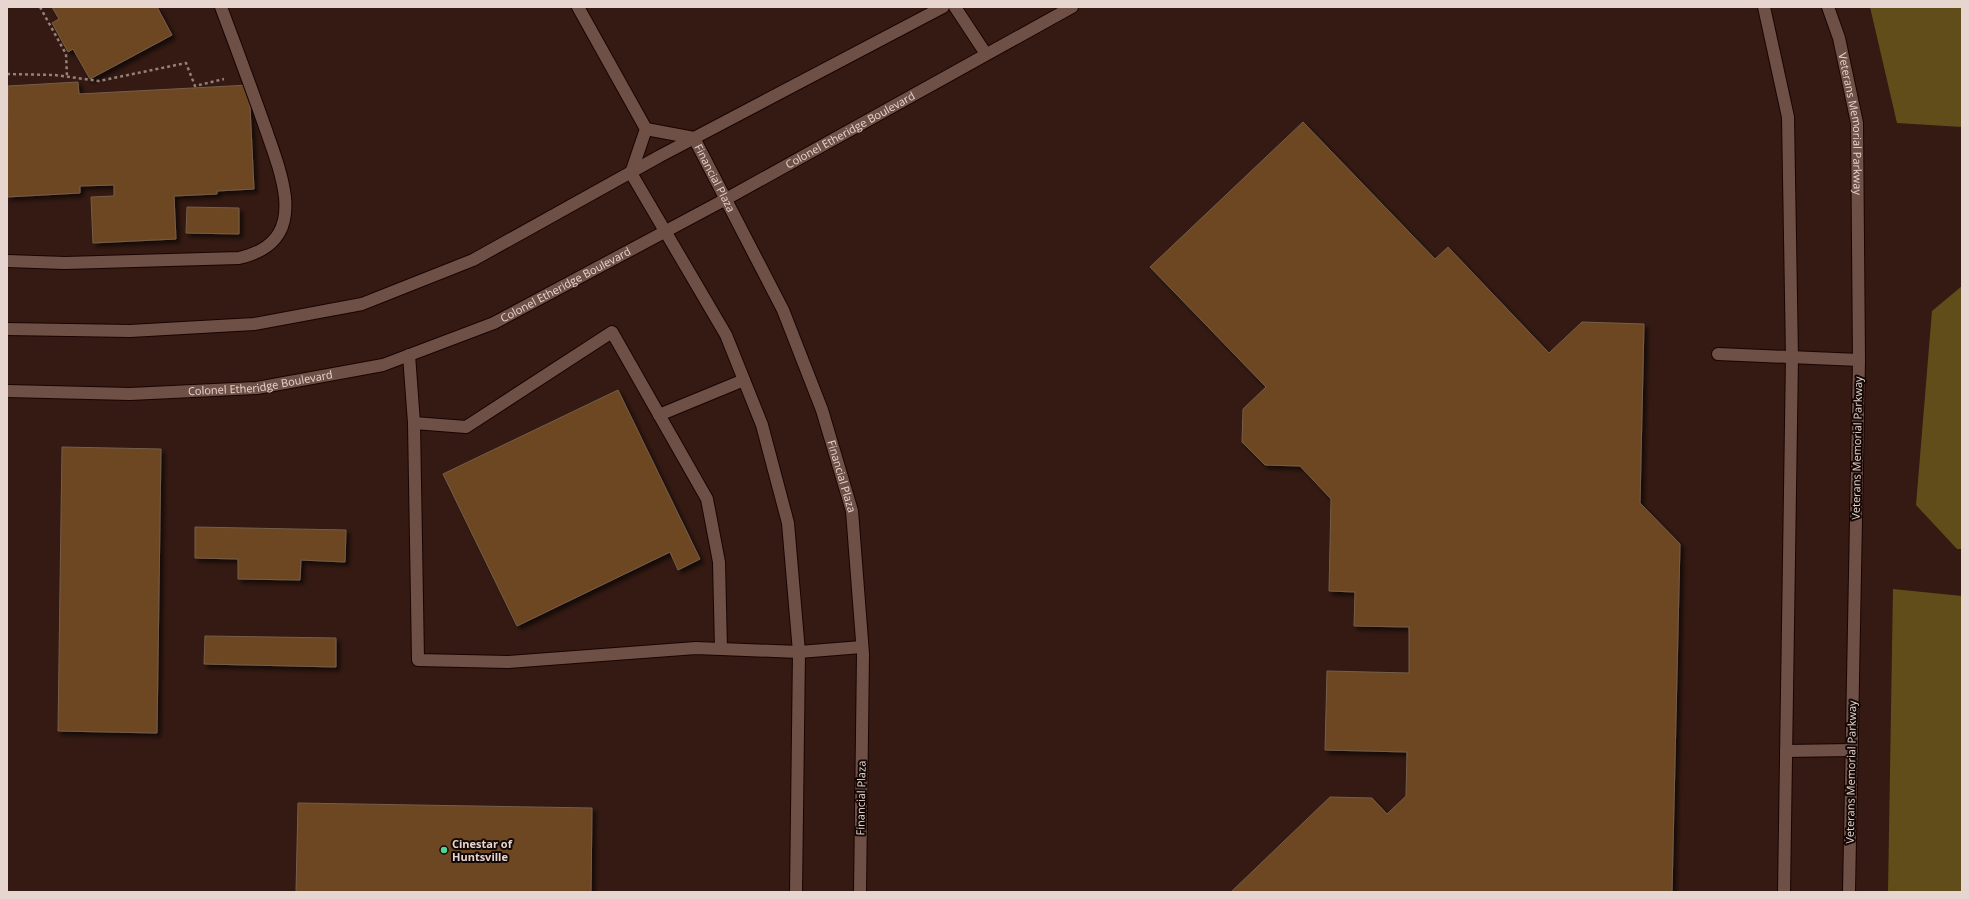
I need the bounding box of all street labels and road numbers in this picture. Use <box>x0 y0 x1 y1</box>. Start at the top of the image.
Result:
street label: Veterans Memorial Parkway <box>1835 51 1866 196</box>
street label: Colonel Etheridge Boulevard <box>782 88 917 172</box>
street label: Financial Plaza <box>691 141 739 215</box>
street label: Colonel Etheridge Boulevard <box>497 243 633 325</box>
street label: Colonel Etheridge Boulevard <box>188 366 334 398</box>
street label: Veterans Memorial Parkway <box>1848 376 1865 520</box>
street label: Financial Plaza <box>824 438 860 514</box>
street label: Veterans Memorial Parkway <box>1842 700 1859 844</box>
street label: Financial Plaza <box>852 761 869 835</box>

